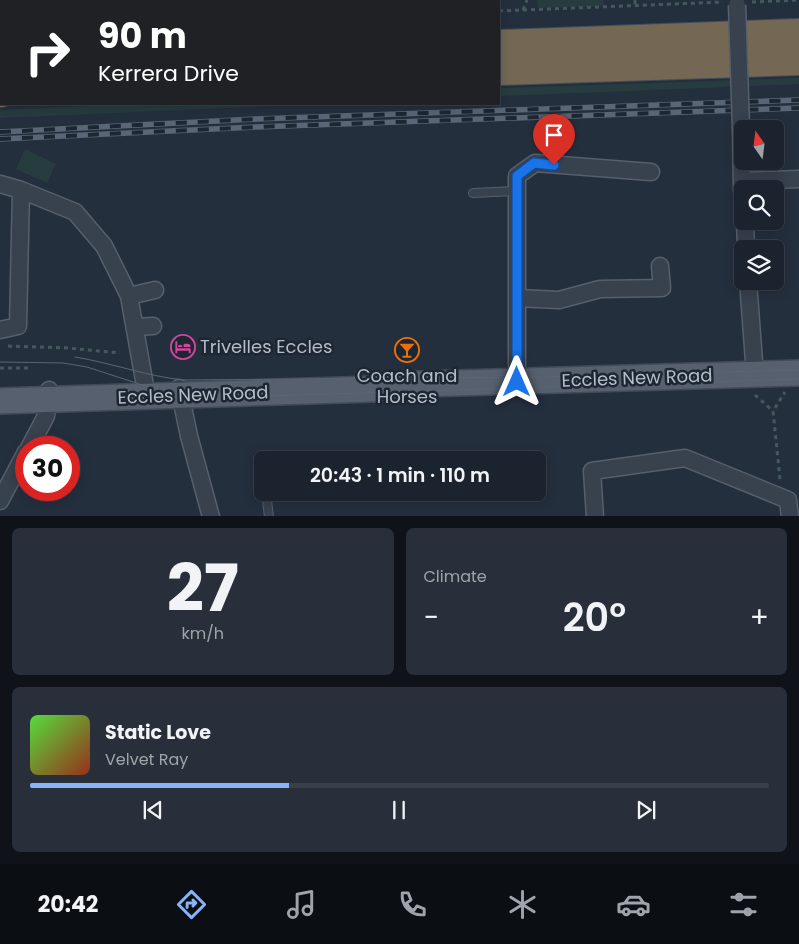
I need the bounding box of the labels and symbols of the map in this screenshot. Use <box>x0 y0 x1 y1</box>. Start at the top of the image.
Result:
pin <box>533 114 575 165</box>
north arrow <box>734 120 784 170</box>
hotel icon: Trivelles Eccles <box>170 334 196 360</box>
place label: Trivelles Eccles <box>200 334 332 359</box>
bar icon: Coach and Horses <box>394 337 420 363</box>
position arrow <box>490 355 542 407</box>
street label: Eccles New Road <box>561 362 713 393</box>
place label: Coach and Horses <box>357 363 457 409</box>
street label: Eccles New Road <box>117 379 269 410</box>
speed limit sign: 30 <box>15 436 80 501</box>

